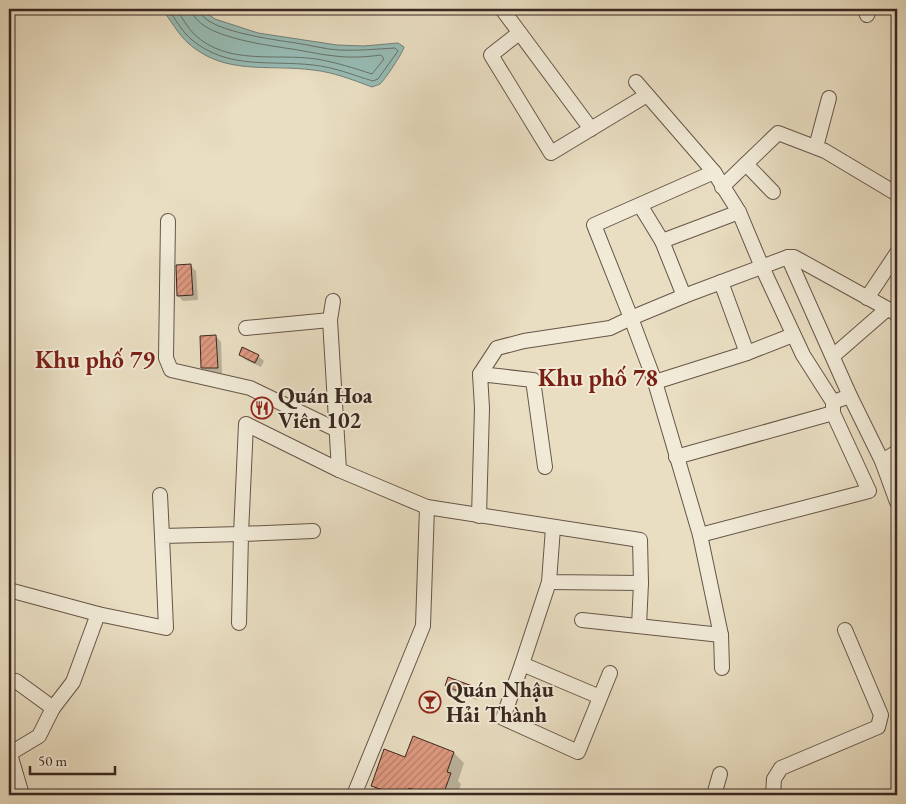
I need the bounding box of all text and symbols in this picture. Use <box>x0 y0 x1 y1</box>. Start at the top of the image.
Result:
district label: Khu phố 79 <box>35 344 155 375</box>
district label: Khu phố 78 <box>538 362 658 393</box>
place label: Quán Hoa Viên 102 <box>278 381 373 435</box>
restaurant icon: Quán Hoa Viên 102 <box>250 396 274 420</box>
place label: Quán Nhậu Hải Thành <box>446 675 554 729</box>
bar icon: Quán Nhậu Hải Thành <box>418 690 442 714</box>
scale bar <box>30 744 115 776</box>
text: 50 m <box>38 751 67 770</box>

